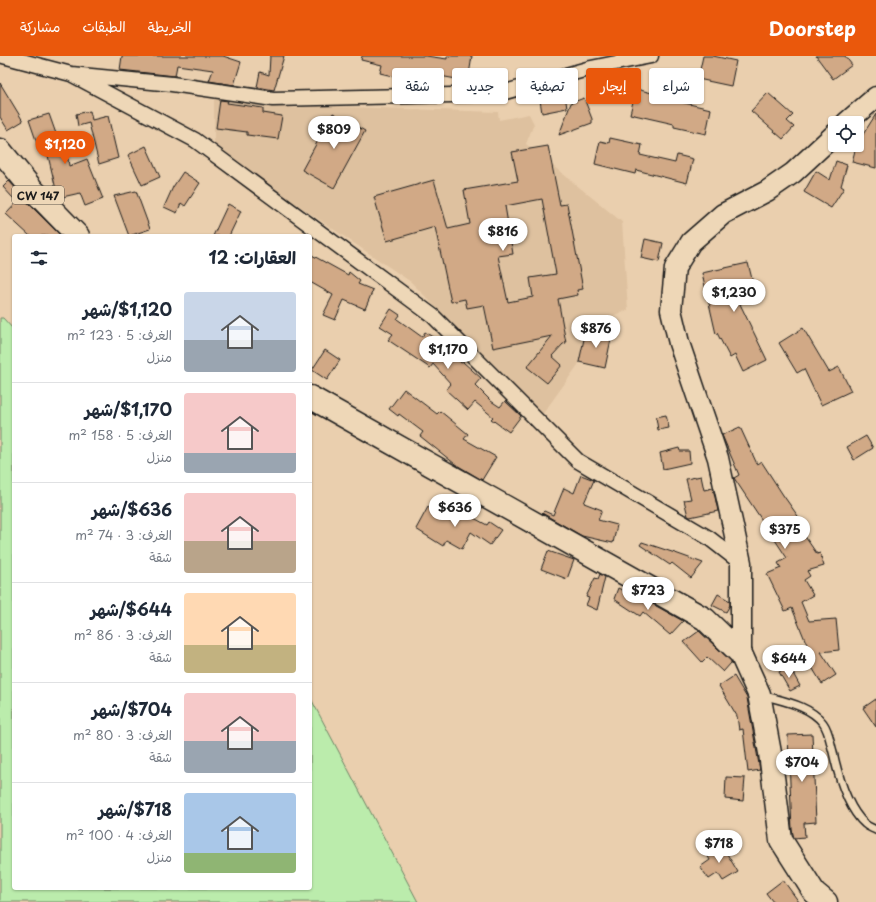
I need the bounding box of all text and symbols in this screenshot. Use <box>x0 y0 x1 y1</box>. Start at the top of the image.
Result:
text: Doorstep <box>769 14 856 42</box>
text: مشاركة <box>20 16 60 37</box>
text: الطبقات <box>82 16 126 37</box>
text: الخريطة <box>148 16 191 37</box>
chip: شقة <box>392 68 444 104</box>
chip: جديد <box>452 68 508 104</box>
chip: تصفية <box>516 68 578 104</box>
chip: إيجار <box>586 68 641 104</box>
chip: شراء <box>649 68 704 104</box>
pin: $809 <box>310 116 358 150</box>
map controls <box>828 116 864 152</box>
button: locate <box>828 116 864 152</box>
text: $809 <box>317 119 351 138</box>
pin: $1,120 <box>32 131 98 165</box>
text: $1,120 <box>44 134 86 153</box>
road number: CW 147 <box>12 186 64 204</box>
pin: $816 <box>479 218 527 252</box>
text: $816 <box>488 221 518 240</box>
text: العقارات: 12 <box>209 244 296 270</box>
icon: filters <box>28 247 50 269</box>
pin: $1,230 <box>701 279 767 313</box>
text: $1,230 <box>712 282 756 301</box>
text: $1,120/شهر <box>83 296 172 322</box>
icon: home <box>216 308 264 356</box>
pin: $876 <box>572 315 620 349</box>
text: $876 <box>580 318 612 337</box>
text: الغرف: 5 · 123 m² <box>67 325 172 344</box>
pin: $1,170 <box>415 336 481 370</box>
text: $1,170 <box>428 339 468 358</box>
text: منزل <box>146 347 172 366</box>
text: $1,170/شهر <box>85 396 172 422</box>
icon: home <box>216 409 264 457</box>
text: الغرف: 5 · 158 m² <box>68 425 172 444</box>
text: منزل <box>146 447 172 466</box>
pin: $636 <box>431 494 479 528</box>
text: $636/شهر <box>92 496 172 522</box>
text: $636 <box>438 497 472 516</box>
icon: home <box>216 509 264 557</box>
pin: $375 <box>761 516 809 550</box>
text: $375 <box>769 519 801 538</box>
text: الغرف: 3 · 74 m² <box>75 525 172 544</box>
text: شقة <box>149 547 172 566</box>
pin: $723 <box>624 577 672 611</box>
text: $723 <box>631 580 665 599</box>
text: $644/شهر <box>91 596 172 622</box>
icon: home <box>216 609 264 657</box>
text: الغرف: 3 · 86 m² <box>74 625 172 644</box>
pin: $644 <box>765 645 813 679</box>
text: شقة <box>149 647 172 666</box>
text: $644 <box>771 648 807 667</box>
text: $704/شهر <box>92 696 172 722</box>
icon: home <box>216 709 264 757</box>
text: الغرف: 3 · 80 m² <box>73 725 172 744</box>
text: شقة <box>149 747 172 766</box>
pin: $704 <box>778 749 826 783</box>
text: $704 <box>785 752 819 771</box>
text: $718/شهر <box>99 796 172 822</box>
icon: home <box>216 809 264 857</box>
text: الغرف: 4 · 100 m² <box>66 825 172 844</box>
pin: $718 <box>695 830 743 864</box>
text: $718 <box>704 833 734 852</box>
text: منزل <box>146 847 172 866</box>

